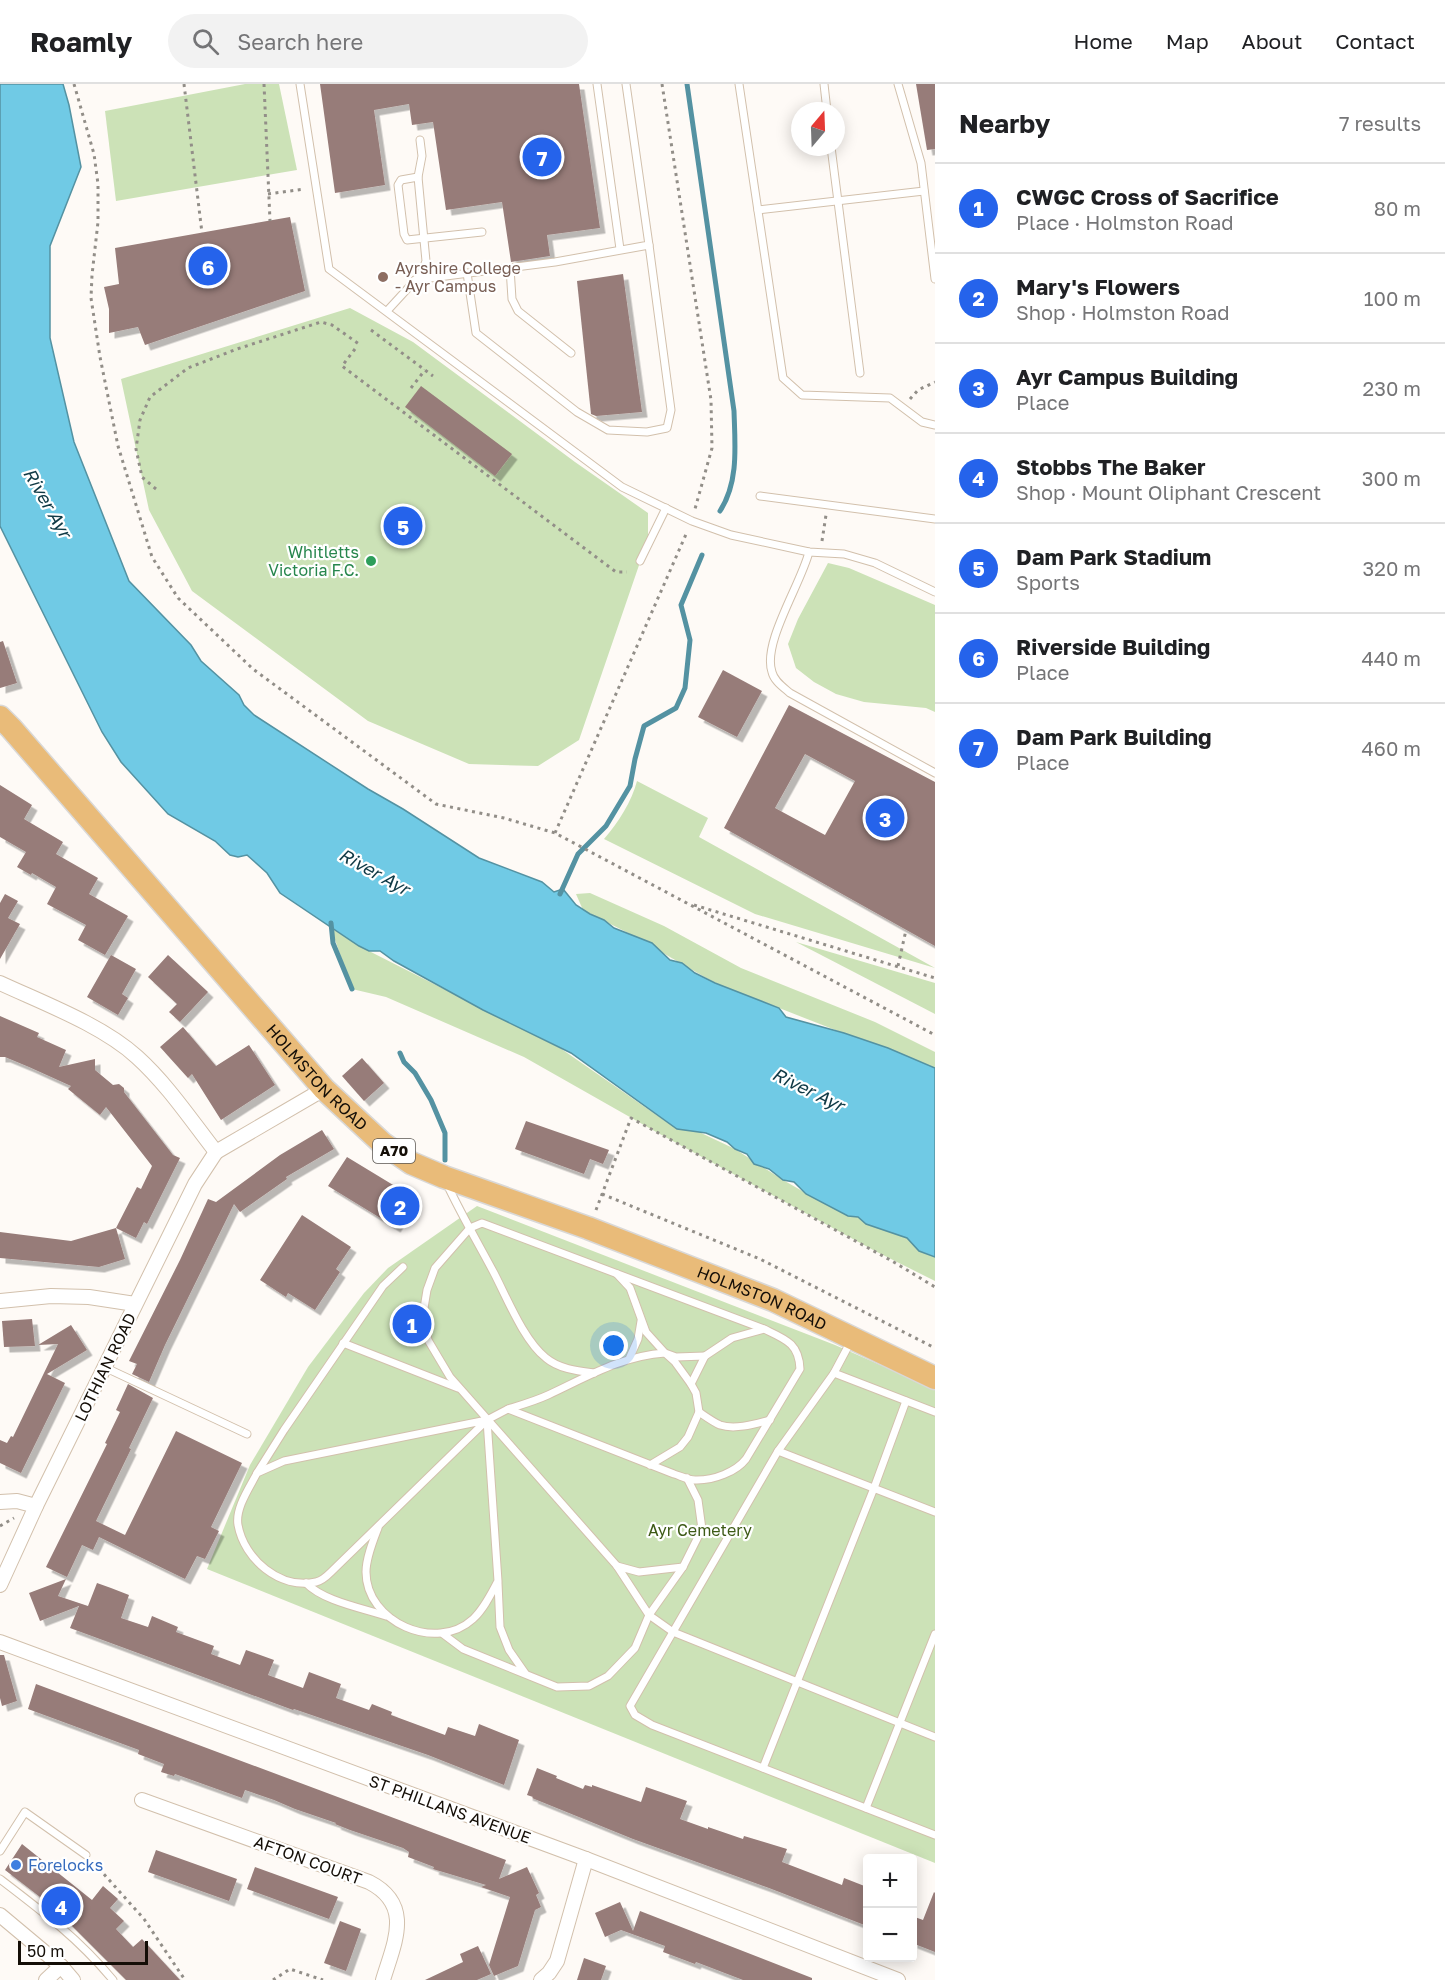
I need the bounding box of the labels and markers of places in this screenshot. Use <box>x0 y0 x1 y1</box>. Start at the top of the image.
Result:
pin: 7 <box>522 134 562 180</box>
pin: 6 <box>188 244 228 288</box>
place label: Ayrshire College - Ayr Campus <box>395 258 521 296</box>
marker: Ayrshire College - Ayr Campus <box>376 270 390 284</box>
pin: 5 <box>384 504 422 548</box>
place label: Whitletts Victoria F.C. <box>268 542 359 580</box>
marker: Whitletts Victoria F.C. <box>364 554 378 568</box>
pin: 3 <box>866 796 904 840</box>
pin: 2 <box>380 1184 420 1228</box>
pin: 1 <box>392 1302 432 1346</box>
place label: Forelocks <box>28 1855 103 1875</box>
marker: Forelocks <box>9 1858 23 1872</box>
pin: 4 <box>42 1884 80 1928</box>

